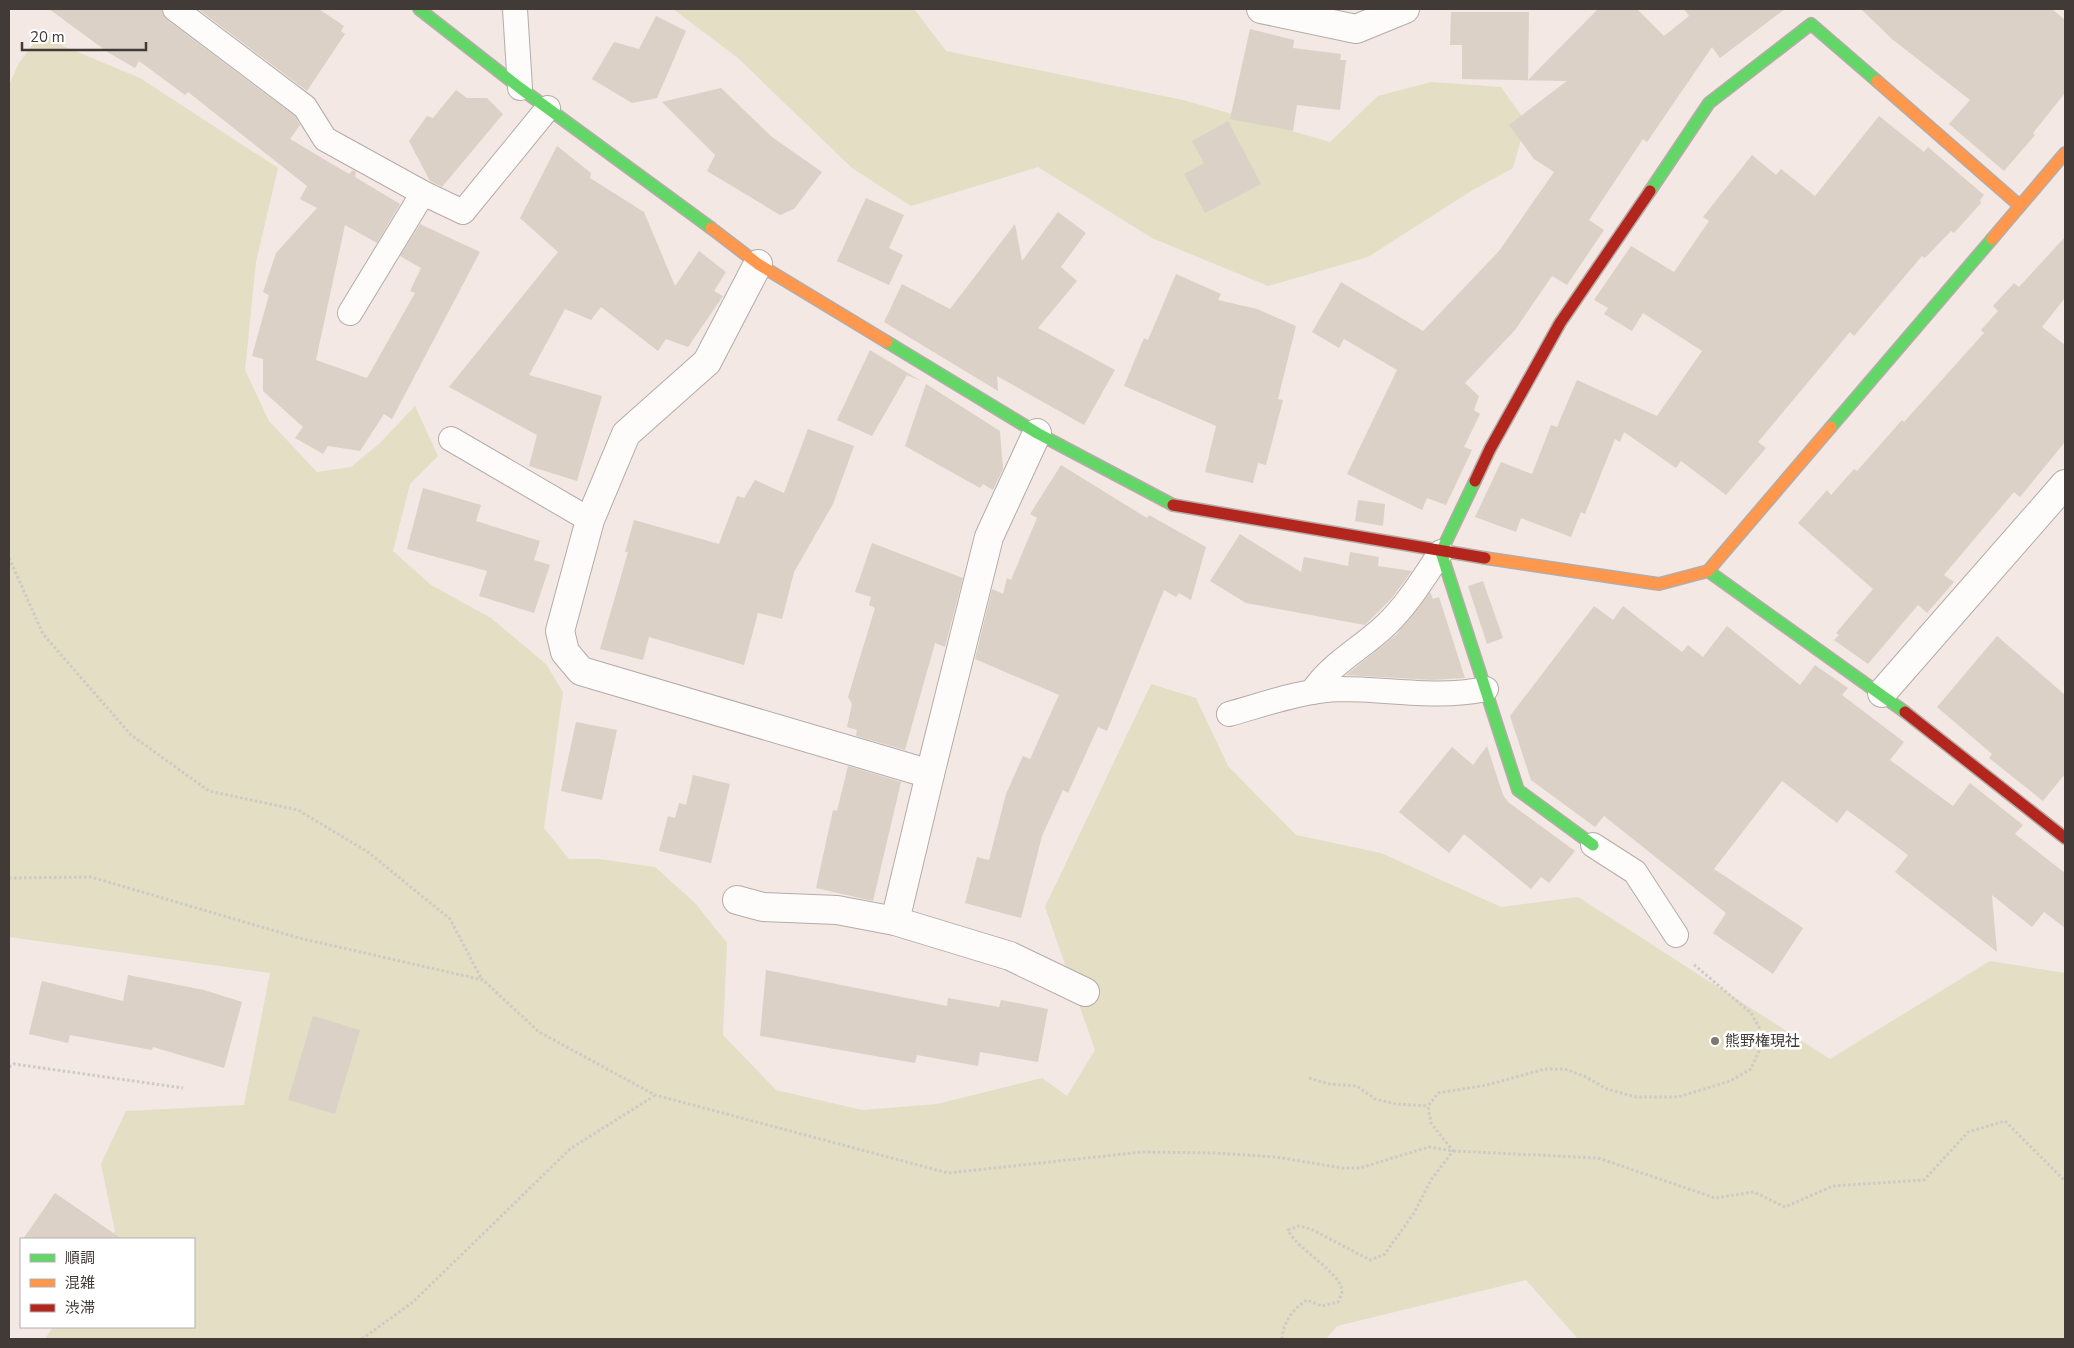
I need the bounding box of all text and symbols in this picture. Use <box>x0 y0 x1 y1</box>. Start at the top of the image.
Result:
scale bar <box>22 20 146 52</box>
text: 20 m <box>30 27 65 47</box>
place label: 熊野権現社 <box>1725 1031 1800 1051</box>
marker: 熊野権現社 <box>1709 1035 1721 1047</box>
legend <box>20 1238 195 1328</box>
text: 順調 <box>65 1248 95 1268</box>
text: 混雑 <box>65 1273 95 1293</box>
text: 渋滞 <box>65 1298 95 1318</box>

